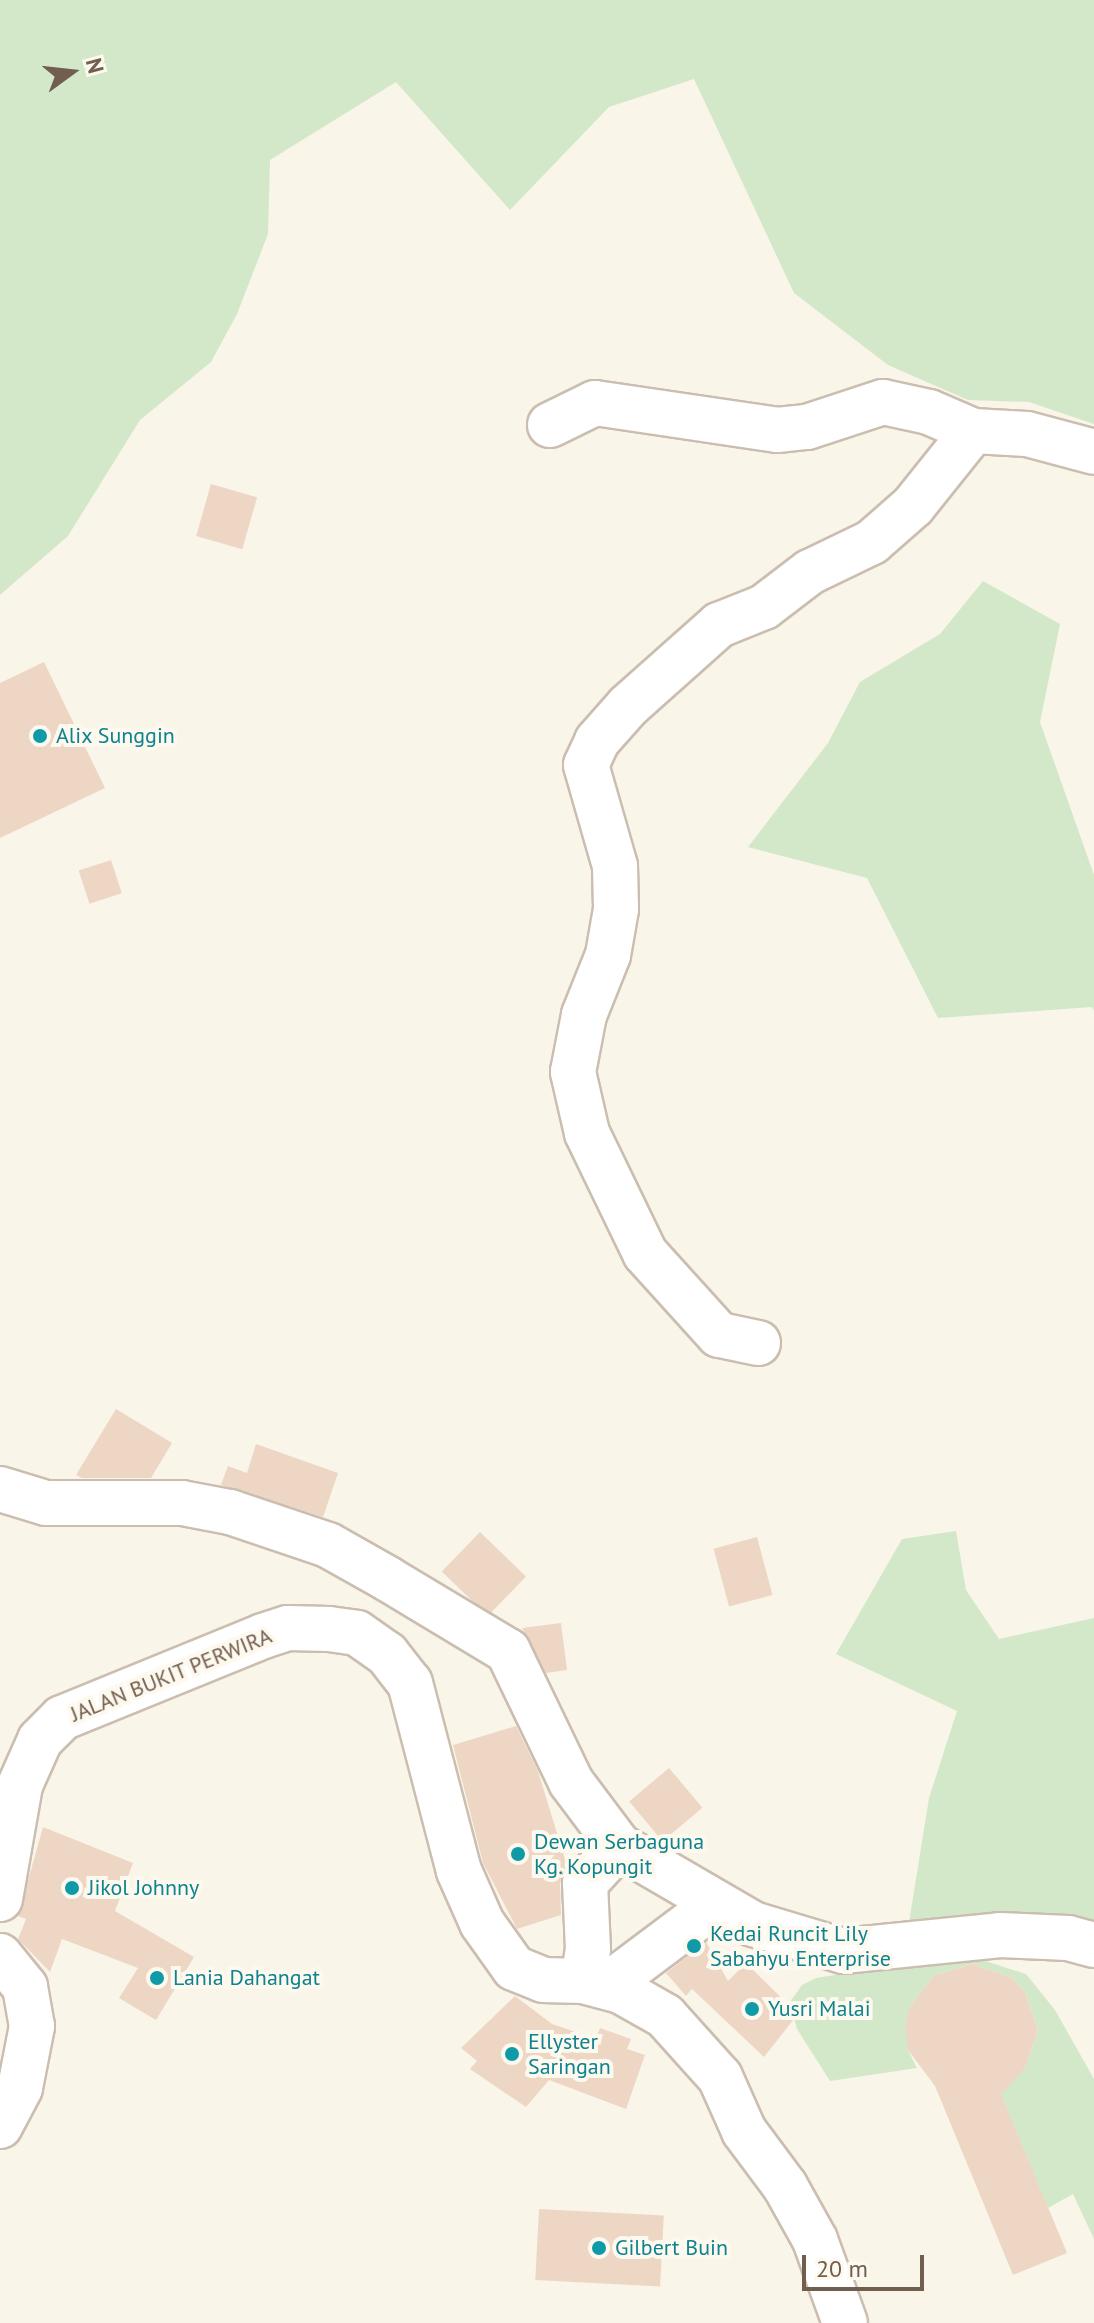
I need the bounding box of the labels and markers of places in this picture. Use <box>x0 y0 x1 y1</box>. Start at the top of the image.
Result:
place label: Alix Sunggin <box>56 723 176 749</box>
marker: Alix Sunggin <box>31 727 49 745</box>
place label: Dewan Serbaguna Kg. Kopungit <box>534 1828 704 1880</box>
marker: Dewan Serbaguna Kg. Kopungit <box>509 1845 527 1863</box>
place label: Jikol Johnny <box>88 1875 199 1901</box>
marker: Jikol Johnny <box>63 1879 81 1897</box>
place label: Kedai Runcit Lily Sabahyu Enterprise <box>710 1920 891 1972</box>
marker: Kedai Runcit Lily Sabahyu Enterprise <box>685 1937 703 1955</box>
place label: Lania Dahangat <box>173 1965 320 1991</box>
marker: Lania Dahangat <box>148 1969 166 1987</box>
place label: Yusri Malai <box>768 1996 871 2022</box>
marker: Yusri Malai <box>743 2000 761 2018</box>
place label: Ellyster Saringan <box>528 2028 611 2080</box>
marker: Ellyster Saringan <box>503 2045 521 2063</box>
place label: Gilbert Buin <box>615 2235 728 2261</box>
marker: Gilbert Buin <box>590 2239 608 2257</box>

